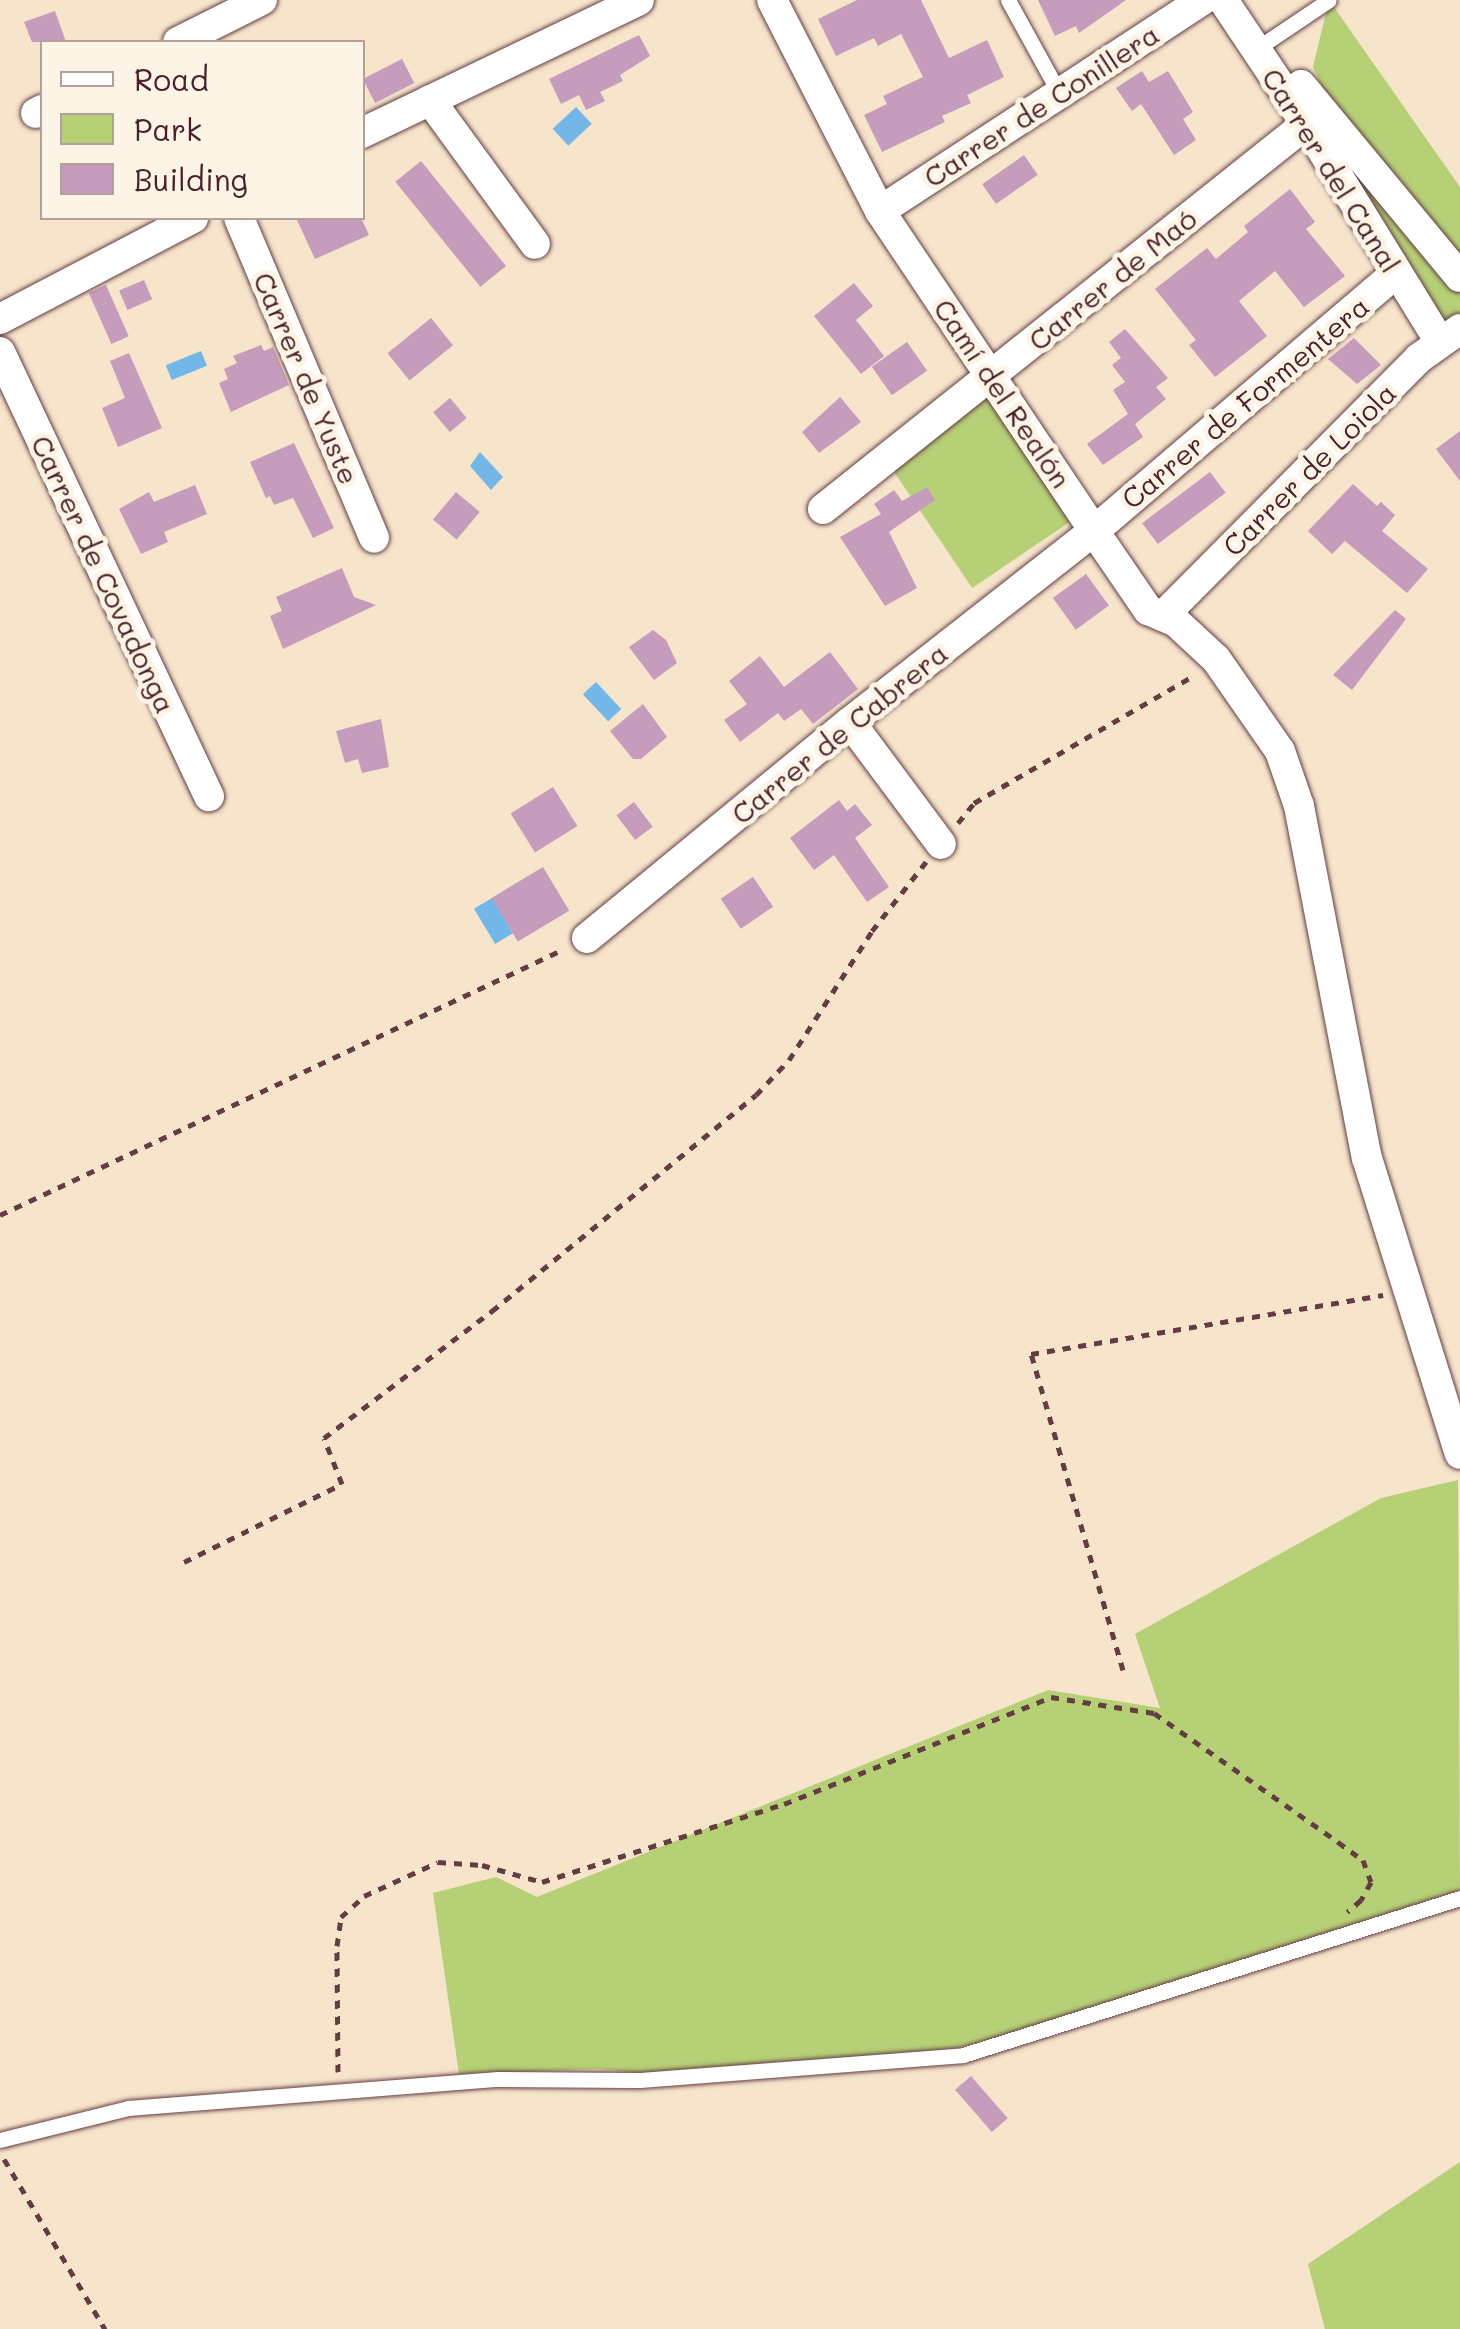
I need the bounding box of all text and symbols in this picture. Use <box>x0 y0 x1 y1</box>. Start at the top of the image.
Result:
street label: Carrer de Conillera <box>917 16 1165 194</box>
legend <box>40 40 365 220</box>
text: Road <box>134 59 209 99</box>
street label: Carrer del Canal <box>1256 62 1408 278</box>
text: Park <box>134 109 202 149</box>
text: Building <box>134 159 248 199</box>
street label: Carrer de Maó <box>1021 201 1203 357</box>
street label: Carrer de Yuste <box>247 267 367 489</box>
street label: Carrer de Formentera <box>1114 289 1376 515</box>
street label: Camí del Realón <box>927 292 1079 494</box>
street label: Carrer de Loiola <box>1215 375 1403 563</box>
street label: Carrer de Covadonga <box>25 430 183 718</box>
street label: Carrer de Cabrera <box>724 636 954 830</box>

